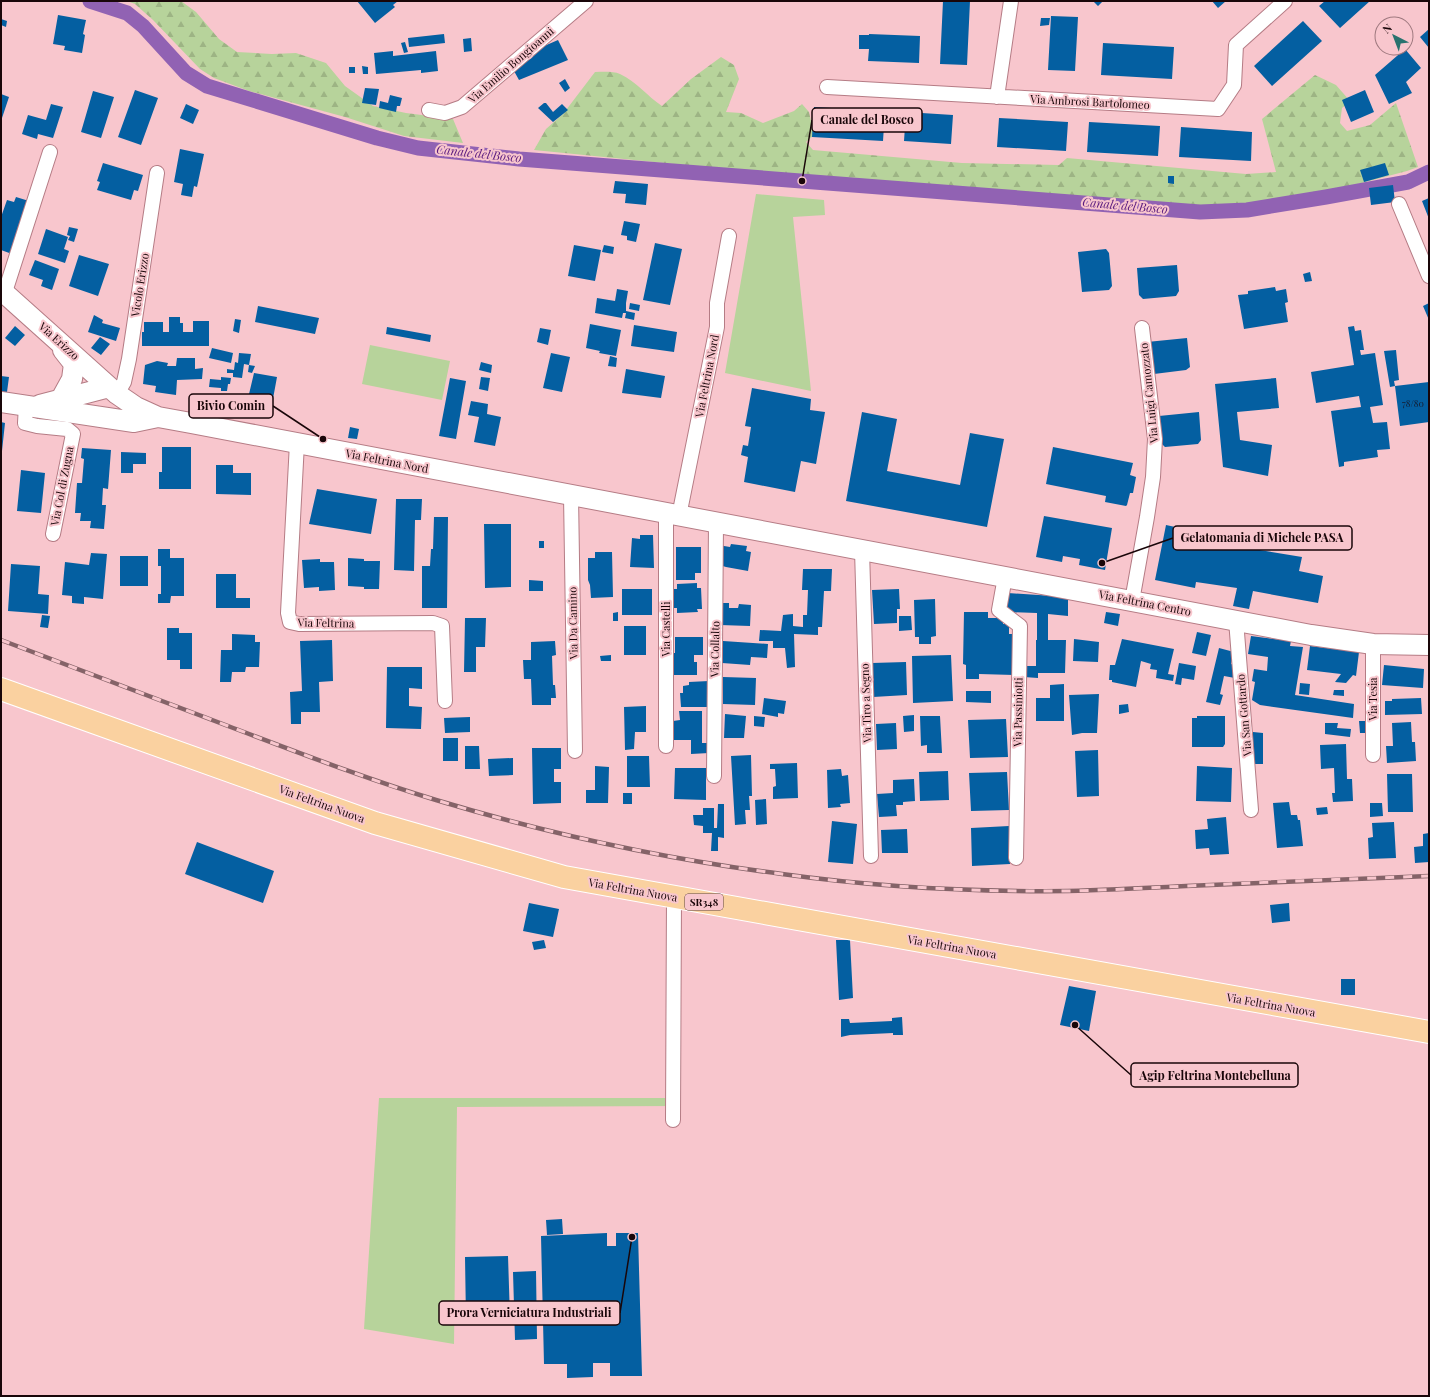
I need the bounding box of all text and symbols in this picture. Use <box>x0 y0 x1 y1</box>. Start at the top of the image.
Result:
north arrow <box>1374 16 1414 56</box>
text: N <box>1379 20 1395 36</box>
street label: Via Emilio Bongioanni <box>464 23 557 107</box>
street label: Via Ambrosi Bartolomeo <box>1029 91 1150 112</box>
callout: Canale del Bosco <box>812 108 922 132</box>
text: Canale del Bosco <box>820 111 914 127</box>
water label: Canale del Bosco <box>436 141 523 165</box>
water label: Canale del Bosco <box>1082 193 1169 217</box>
street label: Vicolo Erizzo <box>127 252 152 319</box>
street label: Via Erizzo <box>35 318 83 363</box>
street label: Via Feltrina Nord <box>691 333 722 420</box>
street label: Via Luigi Camozzato <box>1136 342 1161 445</box>
callout: Bivio Comin <box>189 394 273 418</box>
text: Bivio Comin <box>197 397 266 413</box>
house number: 78/80 <box>1402 397 1424 409</box>
street label: Via Col di Zugna <box>46 445 77 528</box>
street label: Via Feltrina Nord <box>343 445 430 476</box>
callout: Gelatomania di Michele PASA <box>1173 526 1352 550</box>
text: Gelatomania di Michele PASA <box>1180 529 1345 545</box>
street label: Via Feltrina Centro <box>1097 586 1192 619</box>
street label: Via Da Camino <box>564 587 581 660</box>
street label: Via Castelli <box>658 602 673 657</box>
street label: Via Feltrina <box>297 614 355 631</box>
street label: Via Collalto <box>706 621 722 678</box>
street label: Via Tiro a Segno <box>857 663 874 744</box>
street label: Via San Gottardo <box>1232 673 1255 758</box>
street label: Via Passiniotti <box>1009 677 1026 748</box>
street label: Via Tesia <box>1365 677 1380 722</box>
street label: Via Feltrina Nuova <box>276 781 368 826</box>
street label: Via Feltrina Nuova <box>586 874 679 905</box>
road number: SR348 <box>685 894 723 910</box>
street label: Via Feltrina Nuova <box>905 931 998 962</box>
street label: Via Feltrina Nuova <box>1224 989 1317 1020</box>
callout: Agip Feltrina Montebelluna <box>1131 1063 1298 1087</box>
text: Agip Feltrina Montebelluna <box>1138 1067 1292 1083</box>
callout: Prora Verniciatura Industriali <box>439 1301 620 1325</box>
text: Prora Verniciatura Industriali <box>446 1304 612 1320</box>

